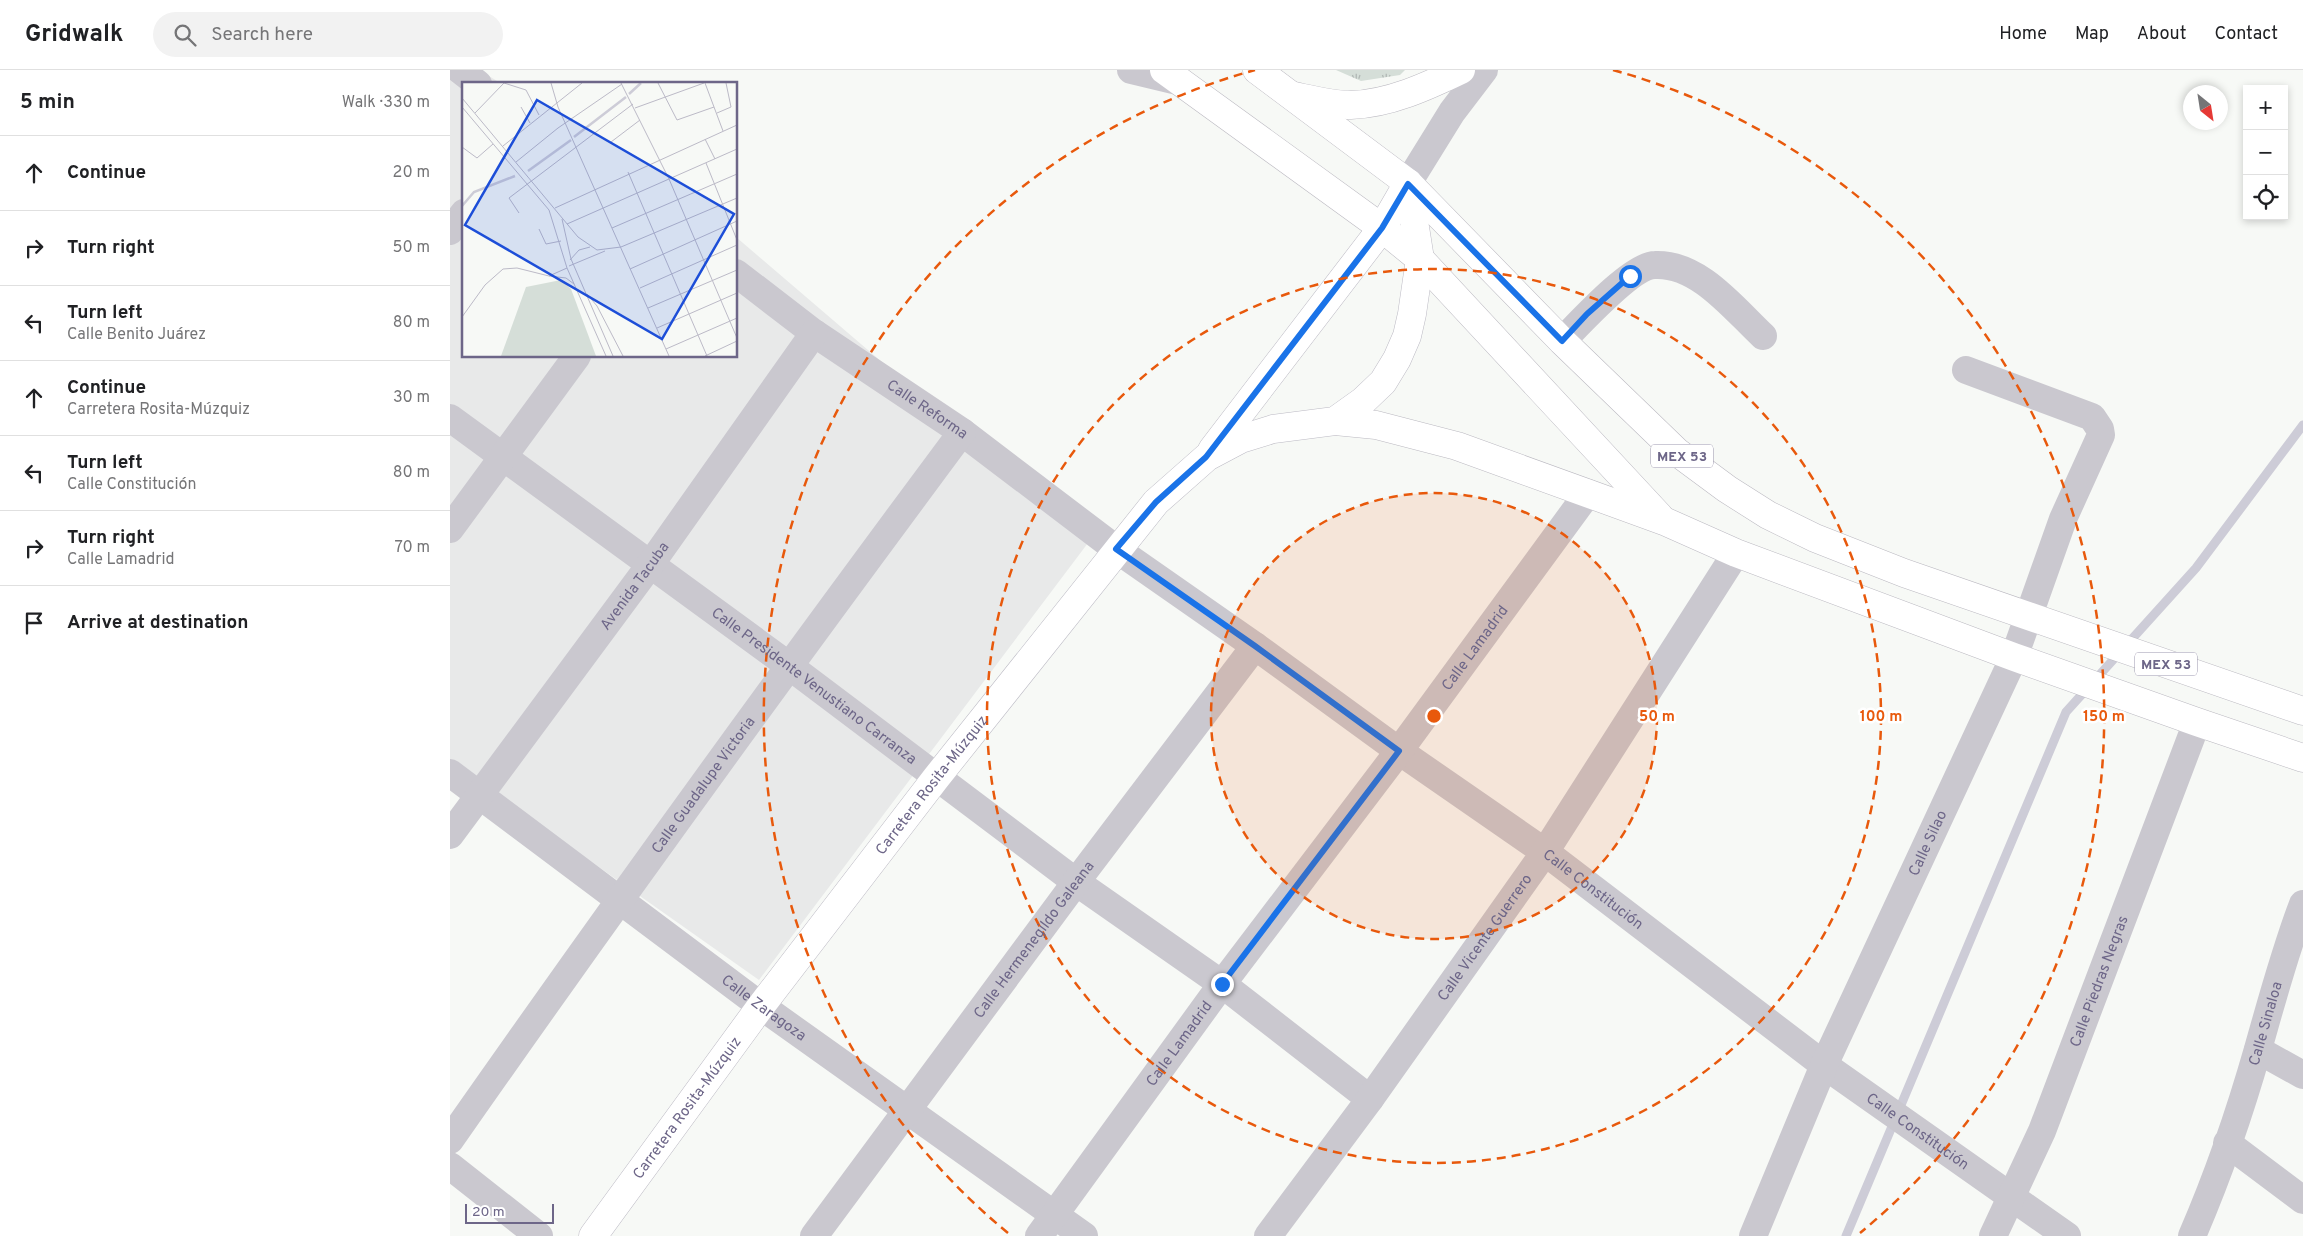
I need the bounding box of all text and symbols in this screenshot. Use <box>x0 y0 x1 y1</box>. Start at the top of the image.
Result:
search box <box>153 12 503 57</box>
text: Gridwalk <box>25 20 123 50</box>
icon: search <box>171 21 199 49</box>
text: Search here <box>211 23 313 47</box>
text: Home <box>1999 23 2047 46</box>
text: Map <box>2075 23 2109 46</box>
text: About <box>2137 23 2186 46</box>
text: Contact <box>2214 23 2278 46</box>
inset map <box>462 82 738 358</box>
north arrow <box>2183 85 2228 130</box>
map controls <box>2243 85 2288 220</box>
button: + <box>2243 85 2288 130</box>
text: 5 min <box>20 89 75 116</box>
text: Walk · 330 m <box>342 93 430 113</box>
button: − <box>2243 130 2288 175</box>
icon: ahead <box>20 159 48 187</box>
text: Continue <box>67 161 146 185</box>
text: 20 m <box>393 163 430 183</box>
button: locate <box>2243 175 2288 220</box>
icon: right <box>20 234 48 262</box>
text: Turn right <box>67 236 155 260</box>
text: 50 m <box>393 238 430 258</box>
route start <box>1619 265 1642 288</box>
text: Turn left <box>67 301 143 325</box>
icon: left <box>20 309 48 337</box>
text: 80 m <box>393 313 430 333</box>
text: Calle Benito Juárez <box>67 325 206 345</box>
text: Continue <box>67 376 146 400</box>
street label: Calle Reforma <box>882 376 971 444</box>
icon: ahead <box>20 384 48 412</box>
text: 30 m <box>393 388 430 408</box>
text: Carretera Rosita-Múzquiz <box>67 400 250 420</box>
road number: MEX 53 <box>1651 444 1713 468</box>
text: Turn left <box>67 451 143 475</box>
icon: left <box>20 459 48 487</box>
text: 80 m <box>393 463 430 483</box>
text: Calle Constitución <box>67 475 197 495</box>
text: Turn right <box>67 526 155 550</box>
icon: right <box>20 534 48 562</box>
text: 70 m <box>395 538 430 558</box>
street label: Avenida Tacuba <box>597 539 674 635</box>
text: Calle Lamadrid <box>67 550 175 570</box>
street label: Calle Lamadrid <box>1438 602 1513 695</box>
street label: Calle Presidente Venustiano Carranza <box>707 604 920 770</box>
icon: arrive <box>20 609 48 637</box>
text: Arrive at destination <box>67 611 248 635</box>
road number: MEX 53 <box>2135 652 2197 676</box>
centre of rings <box>1425 707 1443 725</box>
text: 50 m <box>1639 708 1675 727</box>
text: 100 m <box>1860 708 1902 727</box>
text: 150 m <box>2083 708 2125 727</box>
street label: Carretera Rosita-Múzquiz <box>872 712 993 859</box>
street label: Calle Guadalupe Victoria <box>648 713 760 858</box>
street label: Calle Silao <box>1905 808 1952 880</box>
street label: Calle Constitución <box>1538 846 1647 935</box>
street label: Calle Hermenegildo Galeana <box>970 858 1099 1023</box>
street label: Calle Vicente Guerrero <box>1434 871 1537 1005</box>
street label: Calle Piedras Negras <box>2067 913 2134 1050</box>
street label: Calle Zaragoza <box>717 971 809 1046</box>
route end <box>1211 973 1234 996</box>
street label: Calle Sinaloa <box>2246 979 2288 1068</box>
street label: Calle Lamadrid <box>1143 998 1217 1091</box>
street label: Carretera Rosita-Múzquiz <box>630 1033 746 1184</box>
street label: Calle Constitución <box>1862 1090 1972 1175</box>
scale bar <box>465 1201 554 1224</box>
text: 20 m <box>472 1204 505 1221</box>

